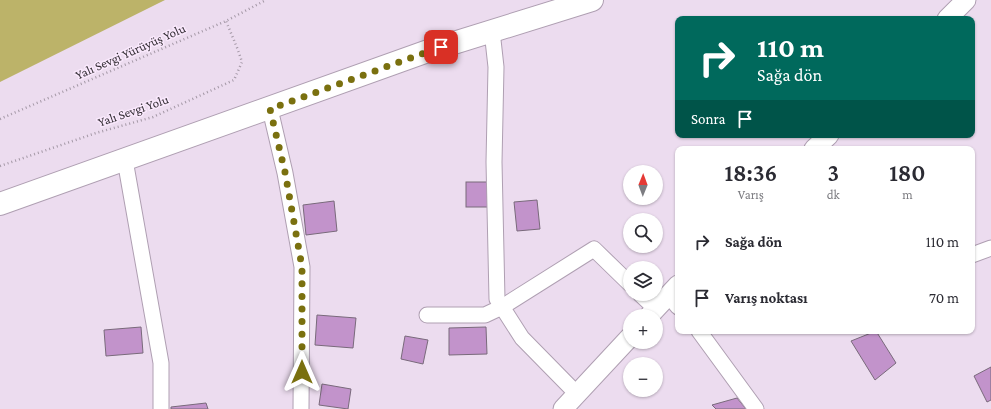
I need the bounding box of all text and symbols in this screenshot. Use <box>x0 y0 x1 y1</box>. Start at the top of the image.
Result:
street label: Yalı Sevgi Yürüyüş Yolu <box>73 20 188 83</box>
pin <box>424 30 458 64</box>
icon: right <box>691 32 743 84</box>
text: 110 m <box>757 32 824 63</box>
icon: arrive <box>430 36 452 58</box>
text: Sağa dön <box>757 65 822 85</box>
street label: Yalı Sevgi Yolu <box>96 91 171 130</box>
icon: arrive <box>734 108 756 130</box>
text: Sonra <box>691 111 726 127</box>
text: 18:36 <box>724 159 777 186</box>
text: 3 <box>827 159 839 186</box>
text: 180 <box>889 159 926 186</box>
north arrow <box>623 165 663 205</box>
map controls <box>623 165 663 397</box>
text: Varış <box>738 187 764 202</box>
text: dk <box>827 187 840 202</box>
text: m <box>902 187 913 202</box>
button: search <box>623 213 663 253</box>
icon: right <box>691 231 713 253</box>
text: Sağa dön <box>725 234 782 250</box>
text: 110 m <box>926 234 959 250</box>
button: layers <box>623 261 663 301</box>
icon: arrive <box>691 287 713 309</box>
text: Varış noktası <box>725 290 808 306</box>
text: 70 m <box>929 290 959 306</box>
button: + <box>623 309 663 349</box>
position arrow <box>281 351 323 393</box>
button: − <box>623 357 663 397</box>

